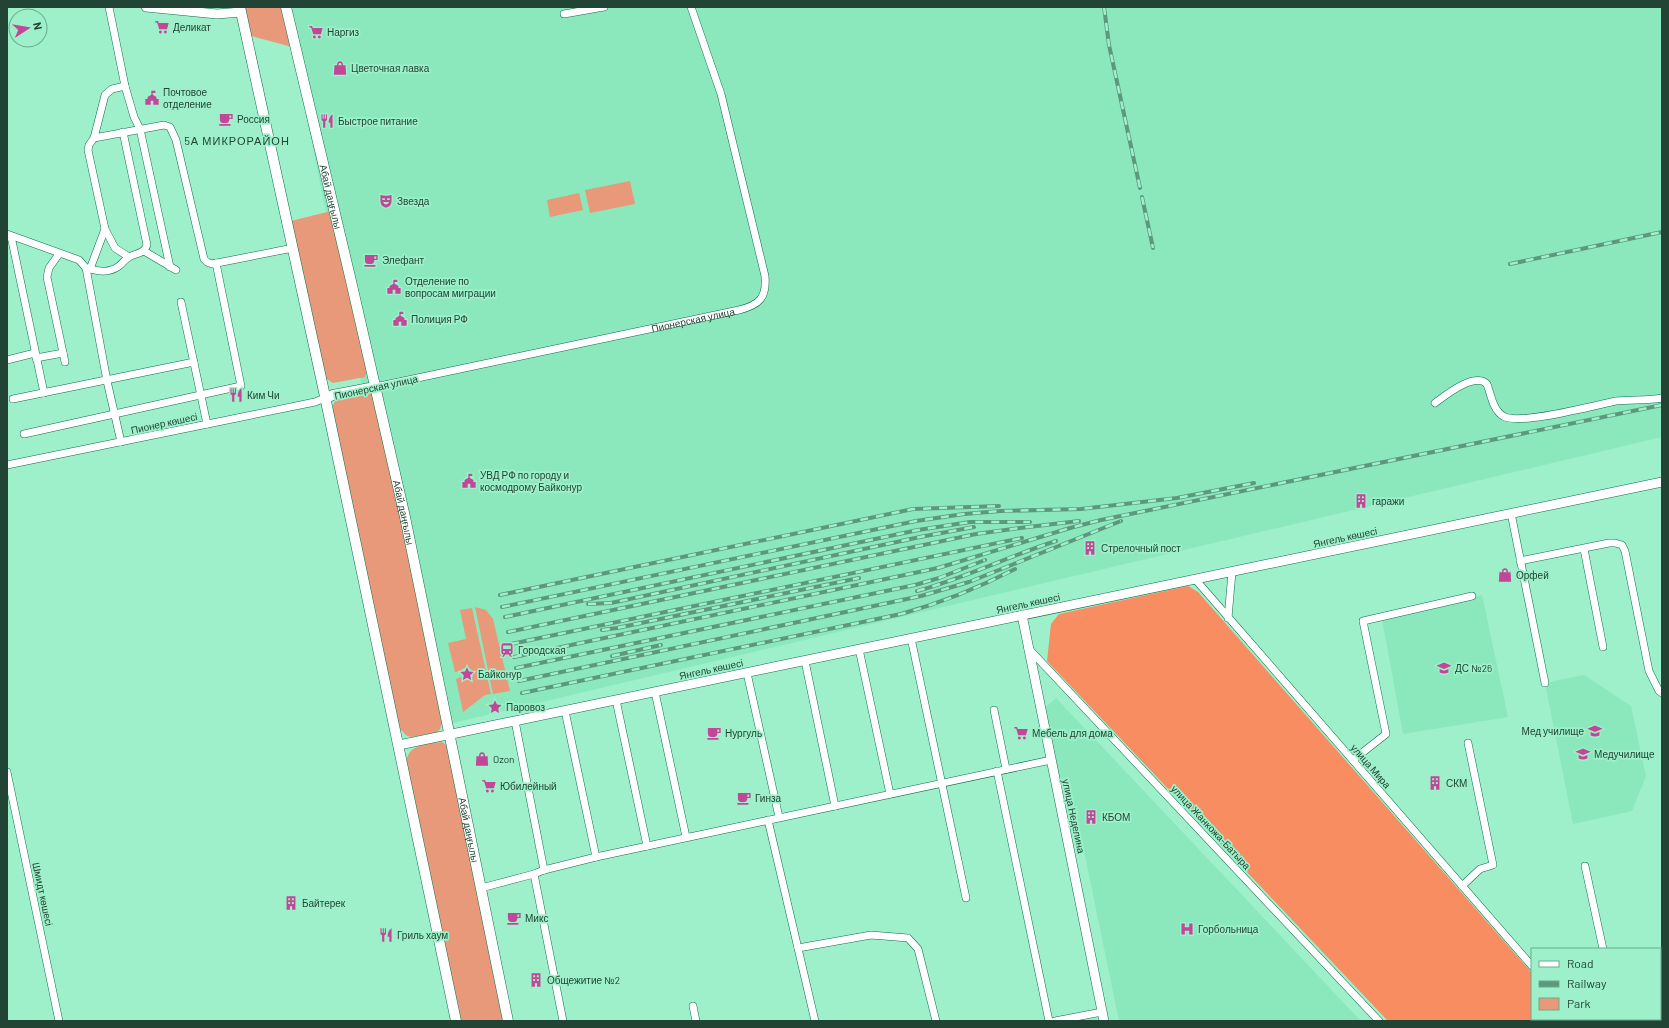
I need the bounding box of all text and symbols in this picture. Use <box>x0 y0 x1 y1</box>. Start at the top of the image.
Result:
north arrow <box>8 8 48 48</box>
supermarket icon: Деликат <box>154 19 170 35</box>
text: N <box>31 21 45 31</box>
place label: Деликат <box>173 21 211 33</box>
supermarket icon: Наргиз <box>308 24 324 40</box>
place label: Наргиз <box>327 26 360 38</box>
shop icon: Цветочная лавка <box>332 60 348 76</box>
place label: Цветочная лавка <box>351 62 430 74</box>
place label: Почтовое отделение <box>163 86 212 110</box>
public building icon: Почтовое отделение <box>144 90 160 106</box>
cafe icon: Россия <box>218 111 234 127</box>
place label: Россия <box>237 113 270 125</box>
restaurant icon: Быстрое питание <box>319 113 335 129</box>
place label: Быстрое питание <box>338 115 418 127</box>
district label: 5А МИКРОРАЙОН <box>184 134 290 147</box>
street label: Абай даңғылы <box>318 163 344 230</box>
theatre icon: Звезда <box>378 193 394 209</box>
place label: Звезда <box>397 195 430 207</box>
cafe icon: Элефант <box>363 252 379 268</box>
place label: Элефант <box>382 254 425 266</box>
place label: Отделение по вопросам миграции <box>405 275 496 299</box>
public building icon: Отделение по вопросам миграции <box>386 279 402 295</box>
street label: Пионерская улица <box>650 305 736 334</box>
public building icon: Полиция РФ <box>392 311 408 327</box>
place label: Полиция РФ <box>411 313 468 325</box>
street label: Пионерская улица <box>333 372 419 402</box>
restaurant icon: Ким Чи <box>228 387 244 403</box>
place label: Ким Чи <box>247 389 280 401</box>
street label: Пионер көшесі <box>130 410 198 436</box>
place label: УВД РФ по городу и космодрому Байконур <box>480 469 582 493</box>
public building icon: УВД РФ по городу и космодрому Байконур <box>461 473 477 489</box>
street label: Абай даңғылы <box>391 479 417 546</box>
building icon: гаражи <box>1353 493 1369 509</box>
place label: гаражи <box>1372 495 1404 507</box>
street label: Янгель көшесі <box>1312 524 1378 550</box>
building icon: Стрелочный пост <box>1082 540 1098 556</box>
place label: Стрелочный пост <box>1101 542 1181 554</box>
shop icon: Орфей <box>1497 567 1513 583</box>
place label: Орфей <box>1516 569 1549 581</box>
street label: Янгель көшесі <box>995 590 1061 616</box>
station icon: Городская <box>499 642 515 658</box>
place label: Городская <box>518 644 566 656</box>
street label: Янгель көшесі <box>678 656 744 682</box>
school or university icon: ДС №26 <box>1436 660 1452 676</box>
place label: ДС №26 <box>1455 662 1492 674</box>
place icon: Байконур <box>459 666 475 682</box>
place label: Байконур <box>478 668 522 680</box>
place icon: Паровоз <box>487 699 503 715</box>
place label: Паровоз <box>506 701 546 713</box>
school or university icon: Мед училище <box>1587 723 1603 739</box>
cafe icon: Нургуль <box>706 725 722 741</box>
supermarket icon: Мебель для дома <box>1013 725 1029 741</box>
place label: Мед училище <box>1521 725 1584 737</box>
place label: Нургуль <box>725 727 762 739</box>
place label: Мебель для дома <box>1032 727 1113 739</box>
street label: улица Мира <box>1349 741 1394 791</box>
school or university icon: Медучилище <box>1575 746 1591 762</box>
place label: Медучилище <box>1594 748 1655 760</box>
shop icon: Ozon <box>474 751 490 767</box>
place label: Ozon <box>493 753 515 765</box>
building icon: СКМ <box>1427 775 1443 791</box>
place label: СКМ <box>1446 777 1467 789</box>
supermarket icon: Юбилейный <box>481 778 497 794</box>
street label: улица Неделина <box>1060 778 1088 855</box>
place label: Юбилейный <box>500 780 557 792</box>
street label: улица Жанкожа-Батыра <box>1169 782 1253 872</box>
cafe icon: Гинза <box>736 790 752 806</box>
place label: Гинза <box>755 792 782 804</box>
street label: Абай даңғылы <box>456 796 481 863</box>
building icon: КБОМ <box>1083 809 1099 825</box>
place label: КБОМ <box>1102 811 1130 823</box>
street label: Шмидт көшесі <box>30 861 56 927</box>
building icon: Байтерек <box>283 895 299 911</box>
place label: Байтерек <box>302 897 346 909</box>
cafe icon: Микс <box>506 910 522 926</box>
place label: Микс <box>525 912 548 924</box>
hospital icon: Горбольница <box>1179 921 1195 937</box>
place label: Горбольница <box>1198 923 1259 935</box>
restaurant icon: Гриль хаум <box>378 927 394 943</box>
place label: Гриль хаум <box>397 929 448 941</box>
legend <box>1531 948 1661 1020</box>
text: Road <box>1567 956 1594 970</box>
building icon: Общежитие №2 <box>528 972 544 988</box>
place label: Общежитие №2 <box>547 974 620 986</box>
text: Railway <box>1567 976 1607 990</box>
text: Park <box>1567 996 1591 1010</box>

